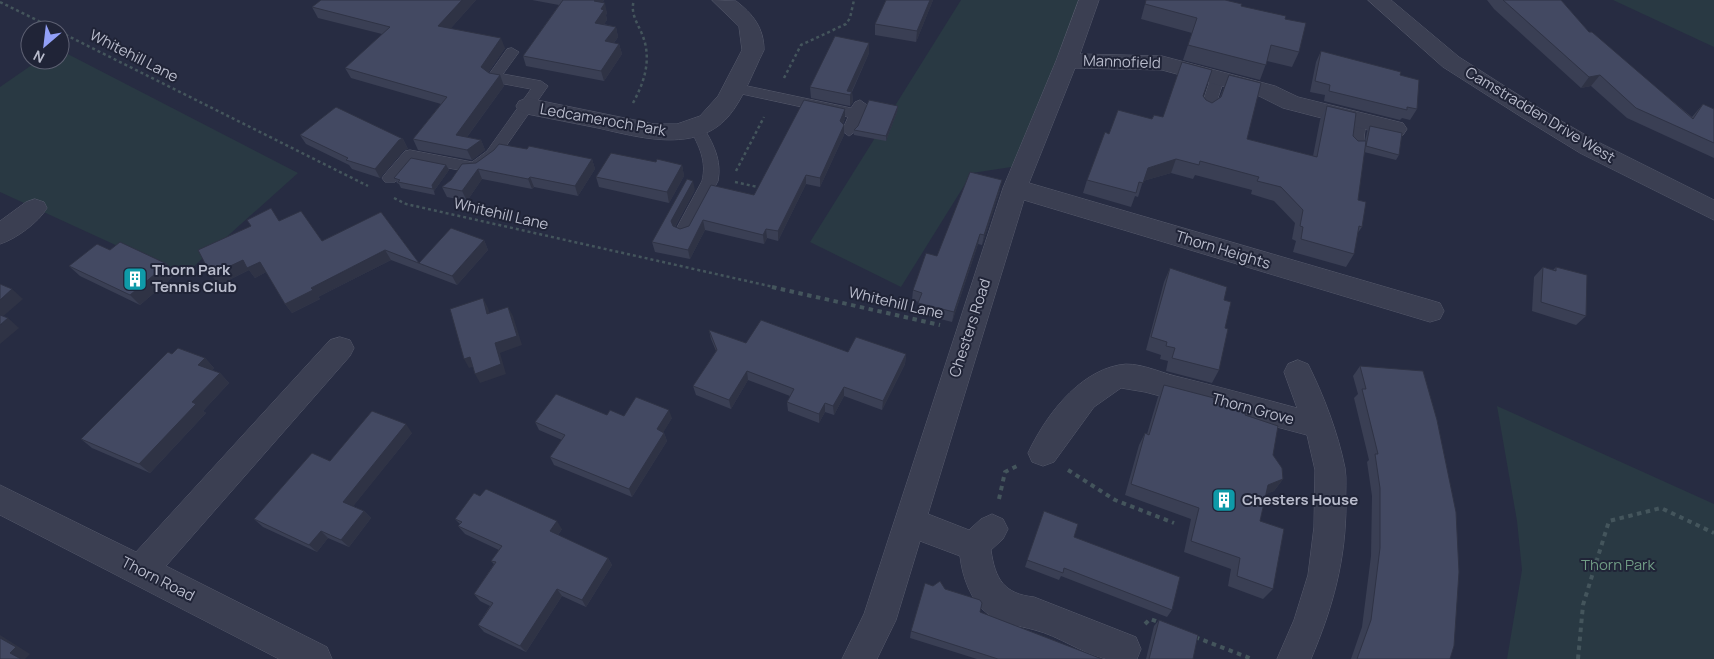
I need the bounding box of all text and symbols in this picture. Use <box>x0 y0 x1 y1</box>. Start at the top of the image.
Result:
north arrow <box>20 20 70 70</box>
street label: Whitehill Lane <box>86 24 182 87</box>
text: N <box>30 46 48 68</box>
street label: Mannofield <box>1083 50 1161 73</box>
street label: Camstradden Drive West <box>1461 61 1619 168</box>
street label: Ledcameroch Park <box>538 98 668 141</box>
street label: Whitehill Lane <box>452 192 551 235</box>
street label: Thorn Heights <box>1173 225 1273 274</box>
place label: Thorn Park Tennis Club <box>152 259 237 297</box>
building icon: Thorn Park Tennis Club <box>122 266 148 292</box>
street label: Chesters Road <box>944 276 995 380</box>
street label: Whitehill Lane <box>847 281 946 324</box>
street label: Thorn Grove <box>1210 387 1297 430</box>
building icon: Chesters House <box>1211 487 1237 513</box>
place label: Chesters House <box>1242 489 1358 510</box>
street label: Thorn Road <box>118 551 198 606</box>
park label: Thorn Park <box>1581 554 1656 575</box>

